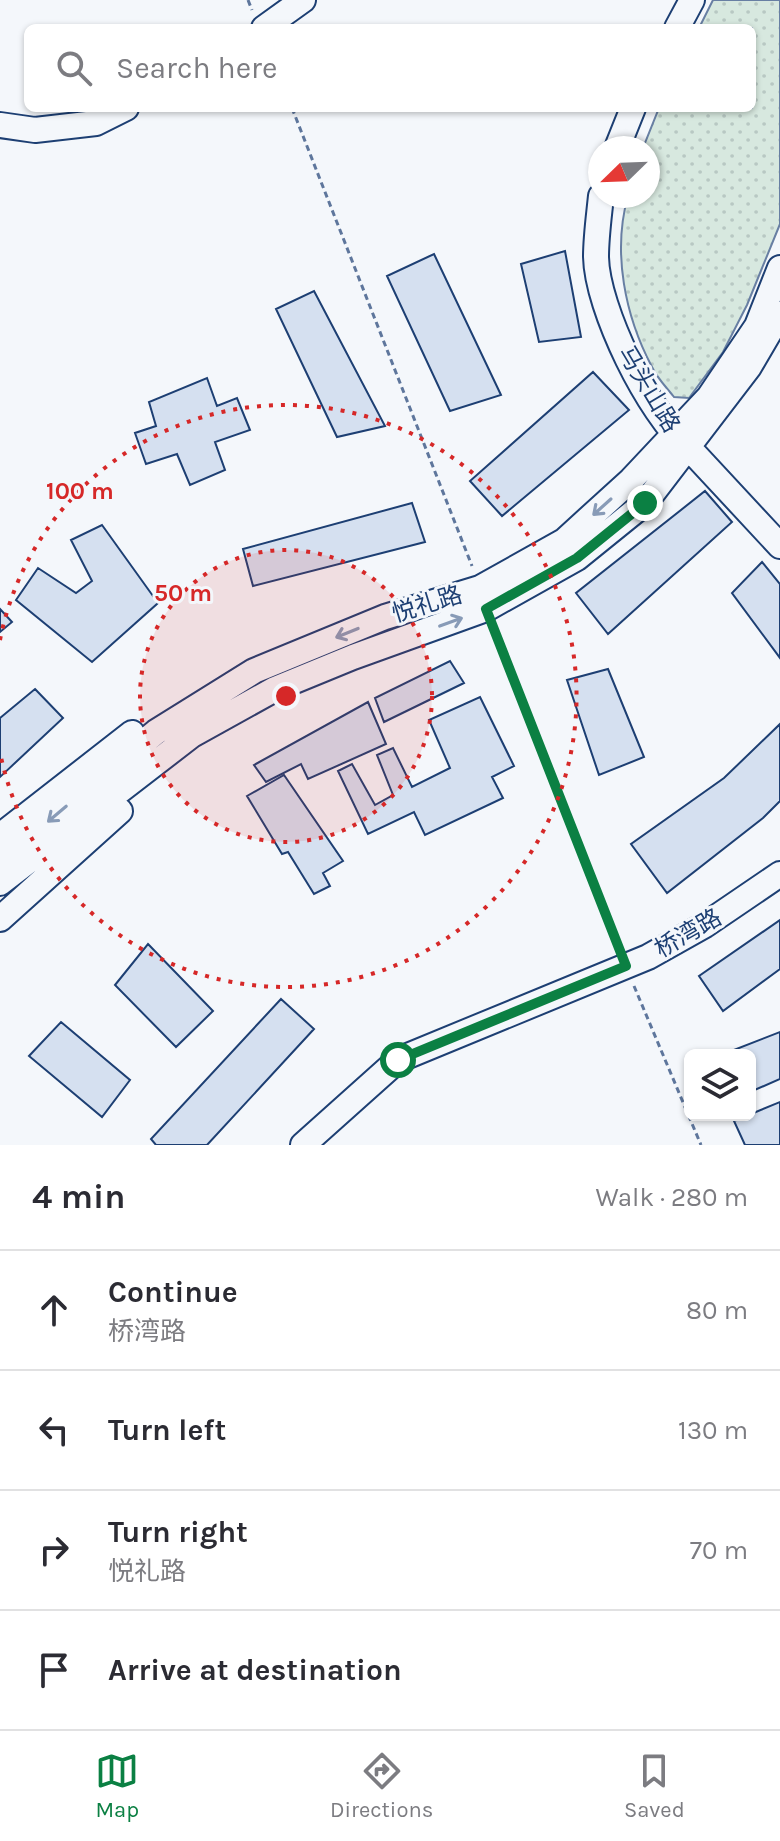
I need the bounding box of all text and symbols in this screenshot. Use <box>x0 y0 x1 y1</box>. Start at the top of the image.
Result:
search box <box>24 24 756 112</box>
icon: search <box>52 46 96 90</box>
text: Search here <box>116 50 277 86</box>
north arrow <box>588 136 660 208</box>
street label: 马头山路 <box>612 341 686 437</box>
text: 100 m <box>46 477 114 505</box>
route end <box>627 485 663 521</box>
one-way arrow <box>592 497 612 515</box>
text: 50 m <box>154 579 212 607</box>
street label: 悦礼路 <box>388 580 466 628</box>
one-way arrow <box>439 613 464 628</box>
one-way arrow <box>335 626 360 641</box>
centre of rings <box>272 682 300 710</box>
one-way arrow <box>47 805 68 822</box>
street label: 桥湾路 <box>650 903 726 963</box>
route start <box>380 1042 416 1078</box>
map controls <box>684 1049 756 1121</box>
button: layers <box>684 1049 756 1121</box>
text: 4 min <box>32 1177 125 1217</box>
text: Walk · 280 m <box>595 1182 748 1213</box>
text: Continue <box>108 1274 238 1310</box>
icon: ahead <box>32 1288 76 1332</box>
text: 80 m <box>686 1295 748 1326</box>
text: 桥湾路 <box>108 1316 186 1347</box>
icon: left <box>32 1408 76 1452</box>
text: Turn left <box>108 1412 226 1448</box>
text: 130 m <box>678 1415 748 1446</box>
text: Turn right <box>108 1514 248 1550</box>
icon: right <box>32 1528 76 1572</box>
text: 70 m <box>690 1535 748 1566</box>
text: 悦礼路 <box>108 1556 186 1587</box>
icon: arrive <box>32 1648 76 1692</box>
text: Arrive at destination <box>108 1652 402 1688</box>
tab: Map <box>95 1749 139 1823</box>
tab: Directions <box>330 1749 433 1823</box>
tab: Saved <box>624 1749 685 1823</box>

